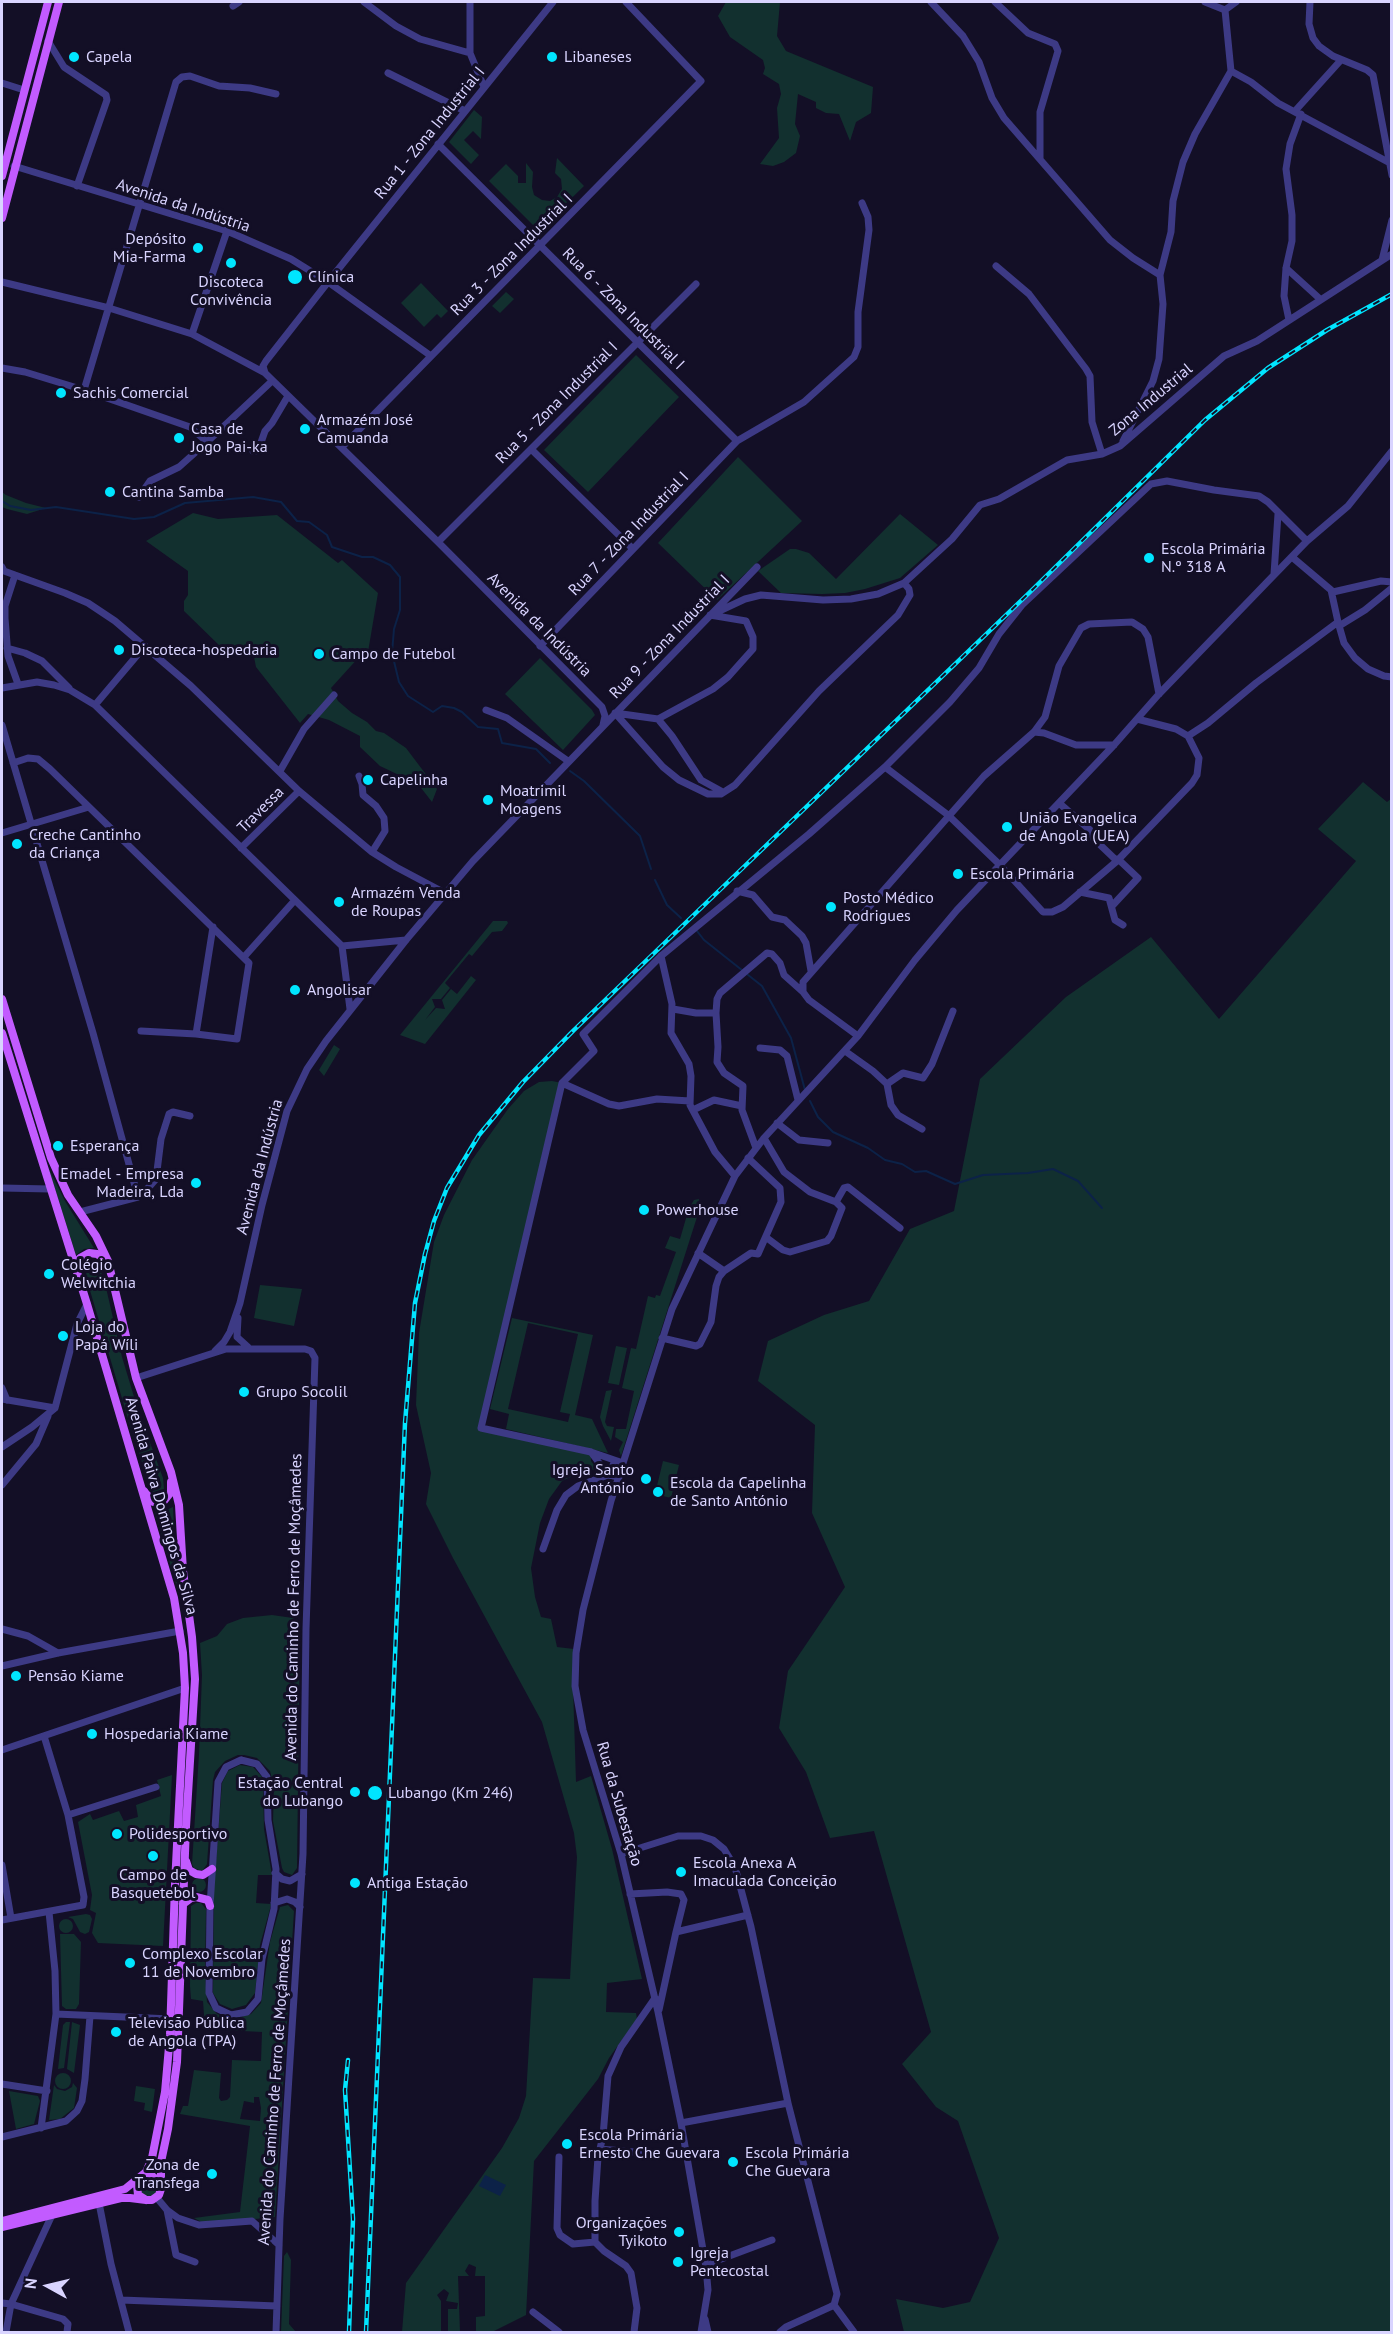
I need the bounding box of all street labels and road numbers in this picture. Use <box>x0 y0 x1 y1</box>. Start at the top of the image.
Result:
street label: Rua 1 - Zona Industrial I <box>371 63 489 203</box>
street label: Avenida da Indústria <box>114 175 252 237</box>
street label: Rua 3 - Zona Industrial I <box>447 190 577 320</box>
street label: Rua 6 - Zona Industrial I <box>558 244 688 374</box>
street label: Rua 5 - Zona Industrial I <box>492 338 622 468</box>
street label: Zona Industrial <box>1106 360 1196 440</box>
street label: Rua 7 - Zona Industrial I <box>565 468 693 600</box>
street label: Avenida da Indústria <box>483 569 595 681</box>
street label: Rua 9 - Zona Industrial I <box>606 571 734 703</box>
street label: Travessa <box>234 783 288 837</box>
street label: Avenida da Indústria <box>233 1097 287 1237</box>
street label: Avenida Paiva Domingos da Silva <box>121 1395 201 1617</box>
street label: Avenida do Caminho de Ferro de Moçâmedes <box>282 1453 306 1761</box>
street label: Rua da Subestação <box>592 1739 646 1869</box>
street label: Avenida do Caminho de Ferro de Moçâmedes <box>255 1938 295 2246</box>

